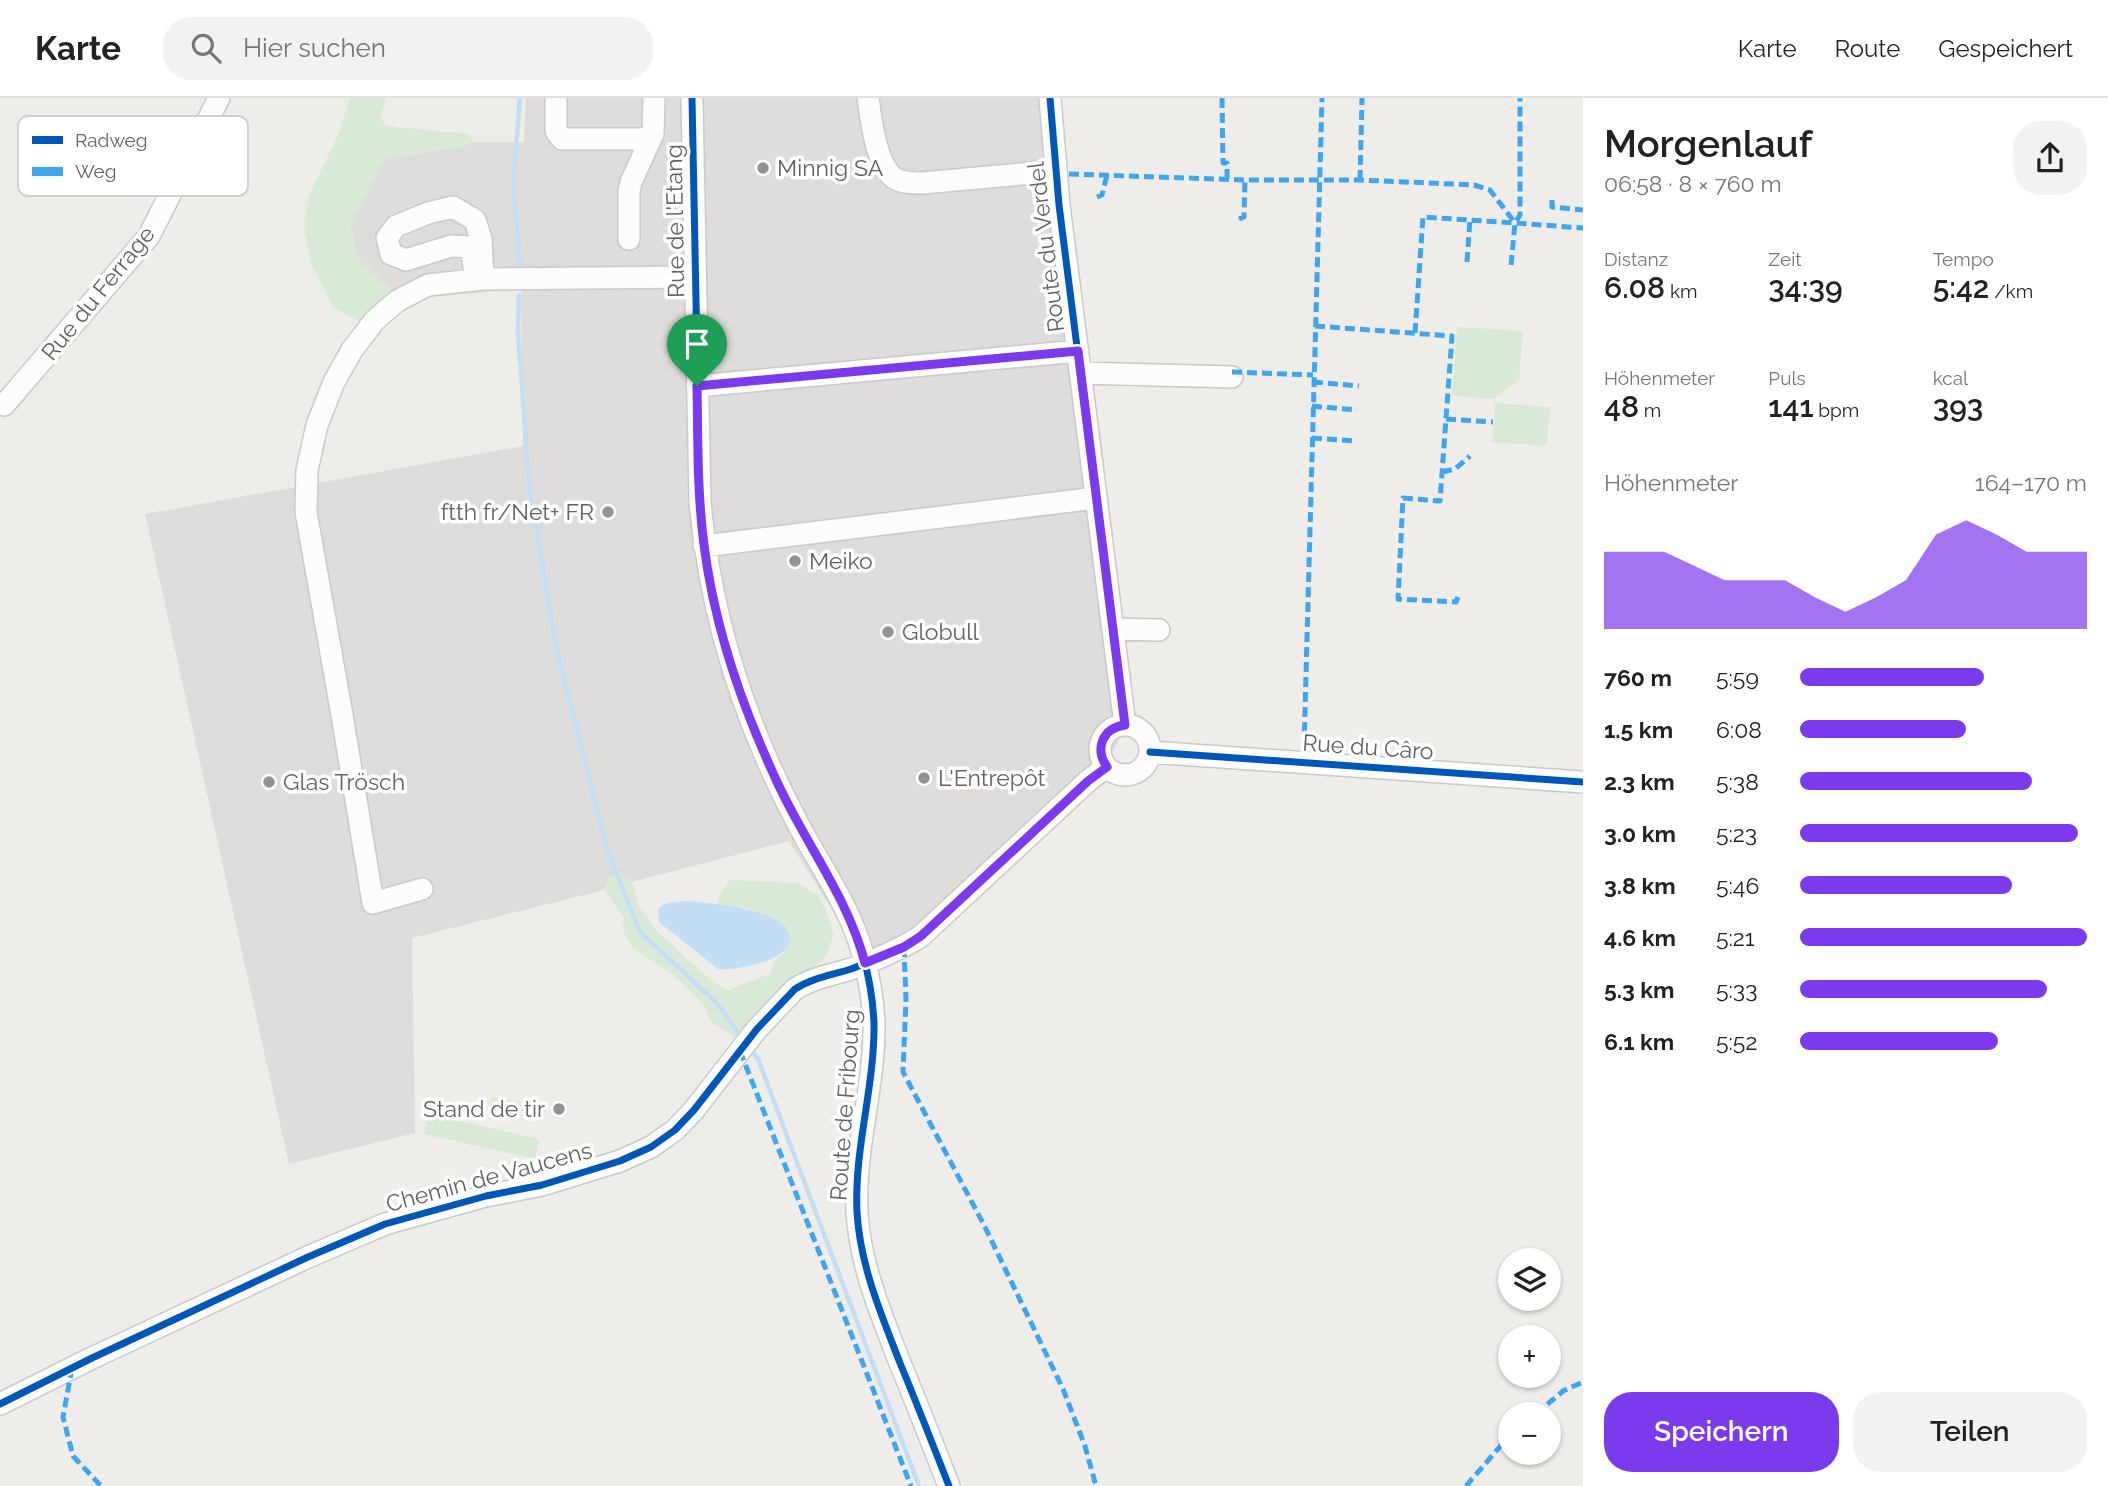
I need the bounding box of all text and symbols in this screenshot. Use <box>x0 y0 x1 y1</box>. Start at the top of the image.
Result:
search box <box>163 17 653 80</box>
text: Karte <box>35 29 121 68</box>
icon: search <box>187 29 225 67</box>
text: Hier suchen <box>243 33 386 63</box>
text: Karte <box>1738 34 1797 63</box>
text: Route <box>1835 34 1900 63</box>
text: Gespeichert <box>1938 34 2073 63</box>
legend <box>18 116 248 196</box>
text: Morgenlauf <box>1604 121 1812 166</box>
button: share <box>2013 121 2087 195</box>
text: Radweg <box>75 129 147 151</box>
street label: Rue de l'Etang <box>660 144 689 298</box>
place label: Minnig SA <box>777 154 884 181</box>
text: Weg <box>75 160 117 182</box>
marker: Minnig SA <box>755 160 771 176</box>
street label: Route du Verdel <box>1022 160 1069 334</box>
text: 06:58 · 8 × 760 m <box>1604 170 1782 197</box>
street label: Rue du Ferrage <box>35 220 160 365</box>
text: Distanz <box>1604 248 1668 270</box>
text: Zeit <box>1768 248 1802 270</box>
text: Tempo <box>1933 248 1994 270</box>
text: 6.08 <box>1604 270 1665 305</box>
text: 34:39 <box>1768 270 1843 305</box>
text: 5:42 <box>1933 270 1989 305</box>
text: km <box>1665 280 1697 302</box>
text: /km <box>1989 280 2033 302</box>
pin <box>667 314 727 386</box>
icon: arrive <box>678 325 716 363</box>
text: Höhenmeter <box>1604 367 1715 389</box>
text: Puls <box>1768 367 1806 389</box>
text: kcal <box>1933 367 1968 389</box>
text: 48 <box>1604 389 1639 424</box>
text: 141 <box>1768 389 1814 424</box>
text: 393 <box>1933 389 1983 424</box>
text: m <box>1639 399 1661 421</box>
text: bpm <box>1814 399 1859 421</box>
text: Höhenmeter <box>1604 469 1738 496</box>
text: 164–170 m <box>1975 469 2087 496</box>
place label: ftth fr/Net+ FR <box>441 498 594 525</box>
marker: ftth fr/Net+ FR <box>600 504 616 520</box>
place label: Meiko <box>809 547 873 574</box>
marker: Meiko <box>787 553 803 569</box>
place label: Globull <box>902 618 980 645</box>
marker: Globull <box>880 624 896 640</box>
text: 760 m <box>1604 664 1672 691</box>
text: 5:59 <box>1716 664 1759 691</box>
text: 1.5 km <box>1604 716 1673 743</box>
text: 6:08 <box>1716 716 1762 743</box>
street label: Rue du Câro <box>1302 728 1435 765</box>
place label: L'Entrepôt <box>938 764 1045 791</box>
place label: Glas Trösch <box>283 768 405 795</box>
text: 2.3 km <box>1604 768 1675 795</box>
text: 5:38 <box>1716 768 1759 795</box>
marker: L'Entrepôt <box>916 770 932 786</box>
marker: Glas Trösch <box>261 774 277 790</box>
text: 3.0 km <box>1604 820 1676 847</box>
text: 5:23 <box>1716 820 1757 847</box>
text: 3.8 km <box>1604 872 1676 899</box>
text: 5:46 <box>1716 872 1759 899</box>
text: 4.6 km <box>1604 924 1676 951</box>
text: 5:21 <box>1716 924 1755 951</box>
text: 5.3 km <box>1604 976 1675 1003</box>
text: 5:33 <box>1716 976 1757 1003</box>
street label: Route de Fribourg <box>824 1008 865 1202</box>
text: 6.1 km <box>1604 1028 1674 1055</box>
text: 5:52 <box>1716 1028 1757 1055</box>
place label: Stand de tir <box>423 1095 545 1122</box>
marker: Stand de tir <box>551 1101 567 1117</box>
street label: Chemin de Vaucens <box>383 1136 595 1217</box>
map controls <box>1498 1248 1561 1465</box>
button: layers <box>1498 1248 1561 1311</box>
button: + <box>1498 1325 1561 1388</box>
button: Speichern <box>1604 1392 1839 1472</box>
button: Teilen <box>1853 1392 2087 1472</box>
button: − <box>1498 1402 1561 1465</box>

